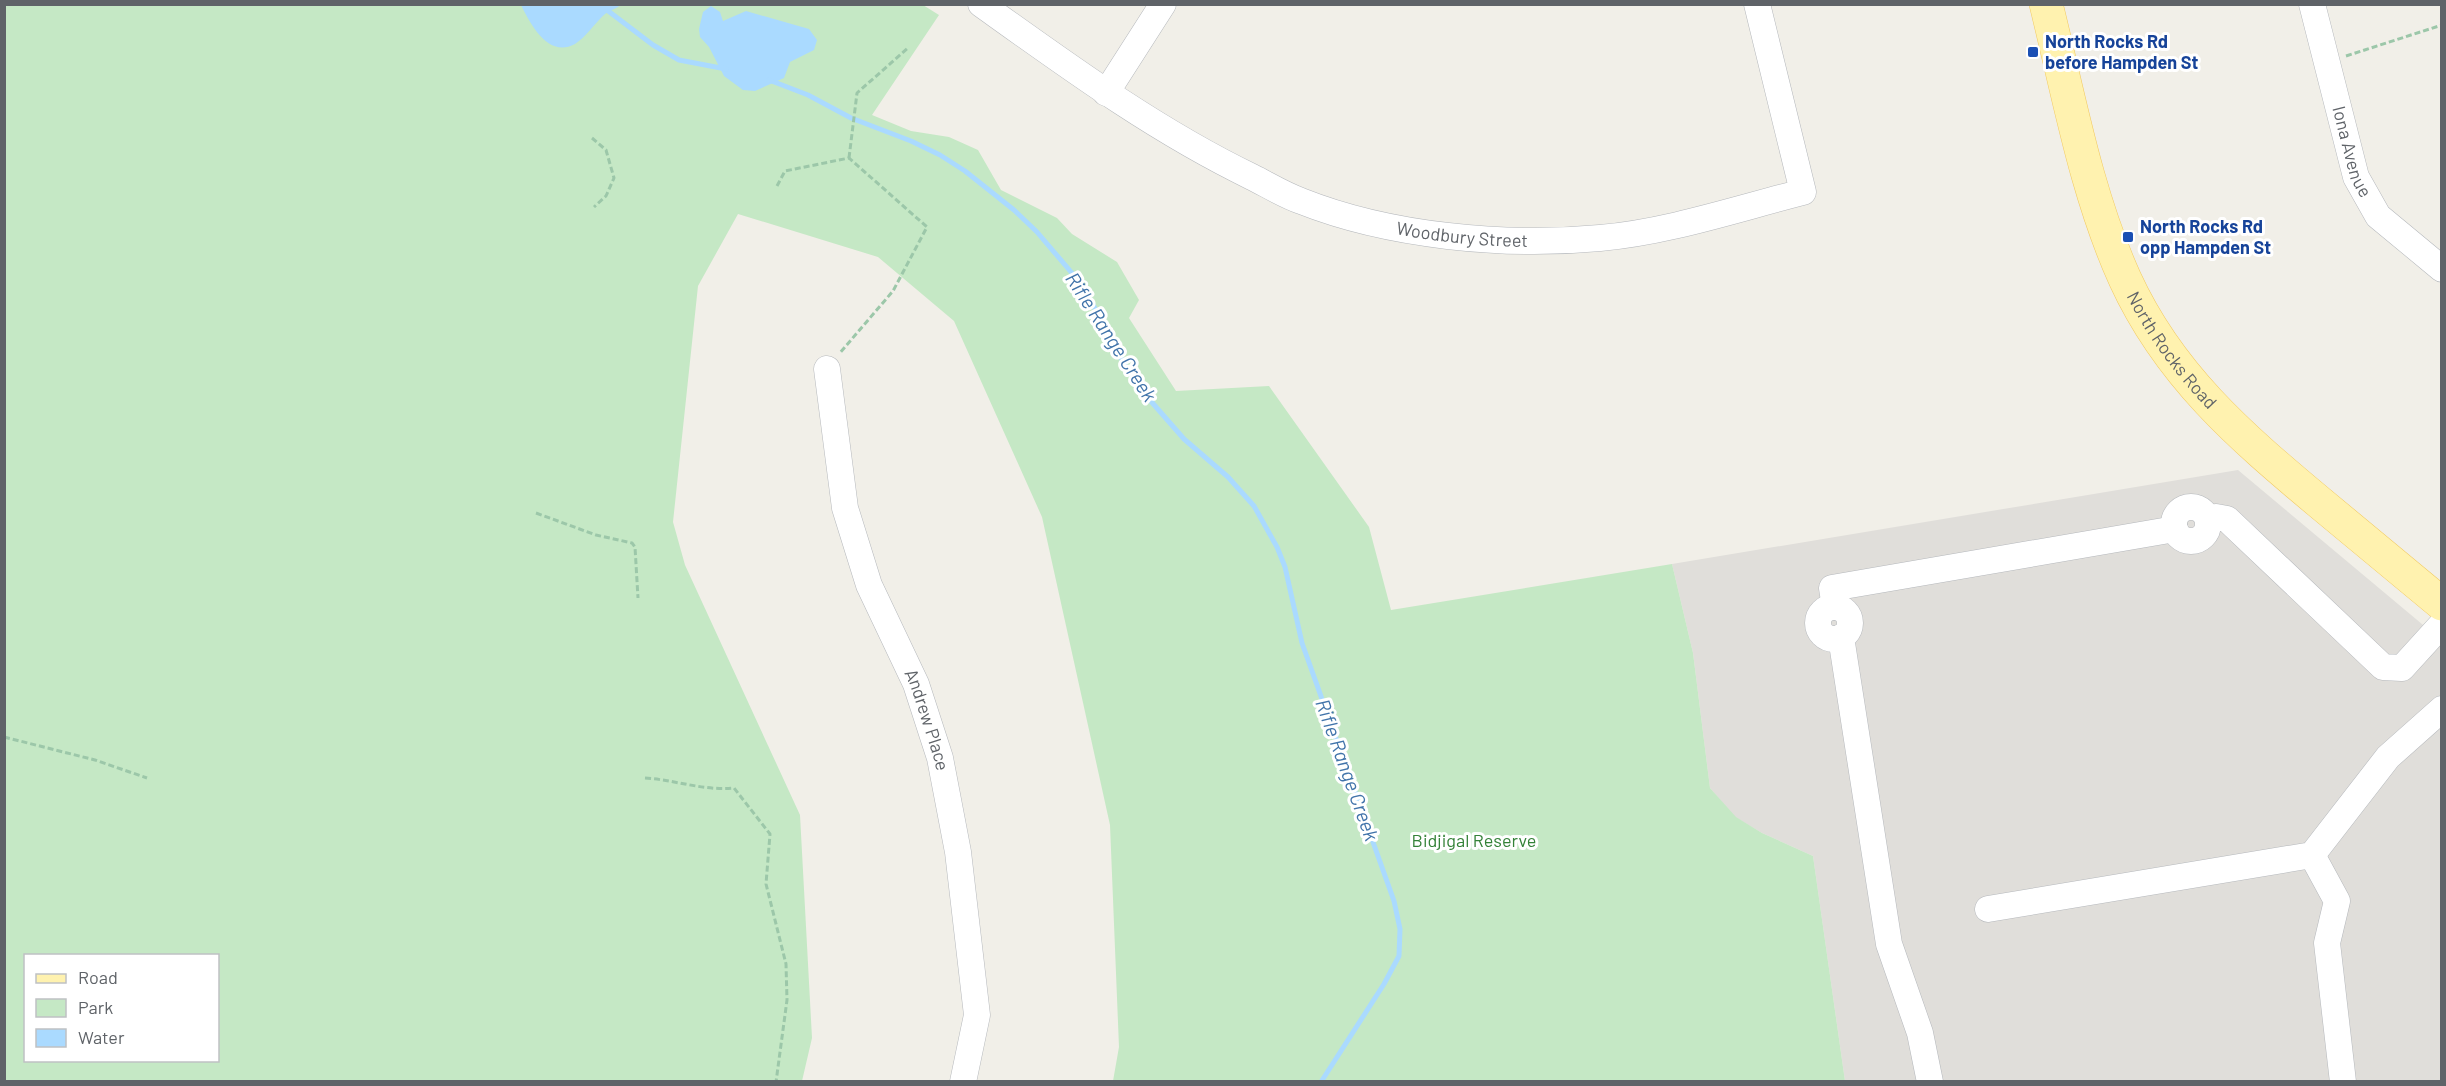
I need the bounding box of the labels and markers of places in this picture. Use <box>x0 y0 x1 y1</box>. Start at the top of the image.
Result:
place label: North Rocks Rd before Hampden St <box>2045 30 2198 73</box>
marker: North Rocks Rd before Hampden St <box>2026 45 2040 59</box>
place label: North Rocks Rd opp Hampden St <box>2140 215 2271 258</box>
marker: North Rocks Rd opp Hampden St <box>2121 230 2135 244</box>

